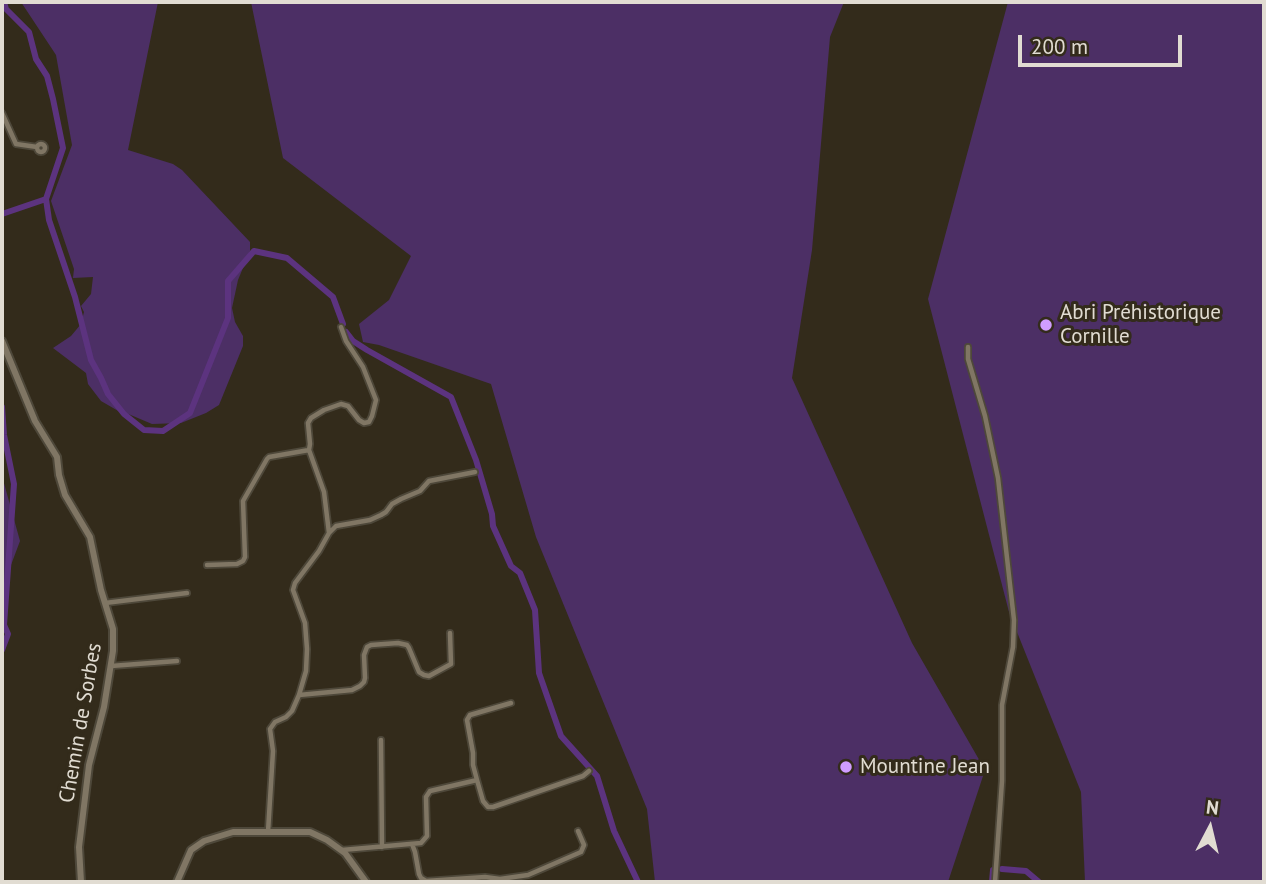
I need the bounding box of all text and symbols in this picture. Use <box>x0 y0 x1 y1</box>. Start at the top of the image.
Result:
scale bar <box>1021 21 1186 65</box>
text: 200 m <box>1031 33 1088 60</box>
place label: Abri Préhistorique Cornille <box>1060 300 1221 350</box>
marker: Abri Préhistorique Cornille <box>1038 317 1054 333</box>
street label: Chemin de Sorbes <box>55 641 107 805</box>
place label: Mountine Jean <box>860 754 990 780</box>
marker: Mountine Jean <box>838 759 854 775</box>
north arrow <box>1175 793 1245 863</box>
text: N <box>1205 794 1220 820</box>

